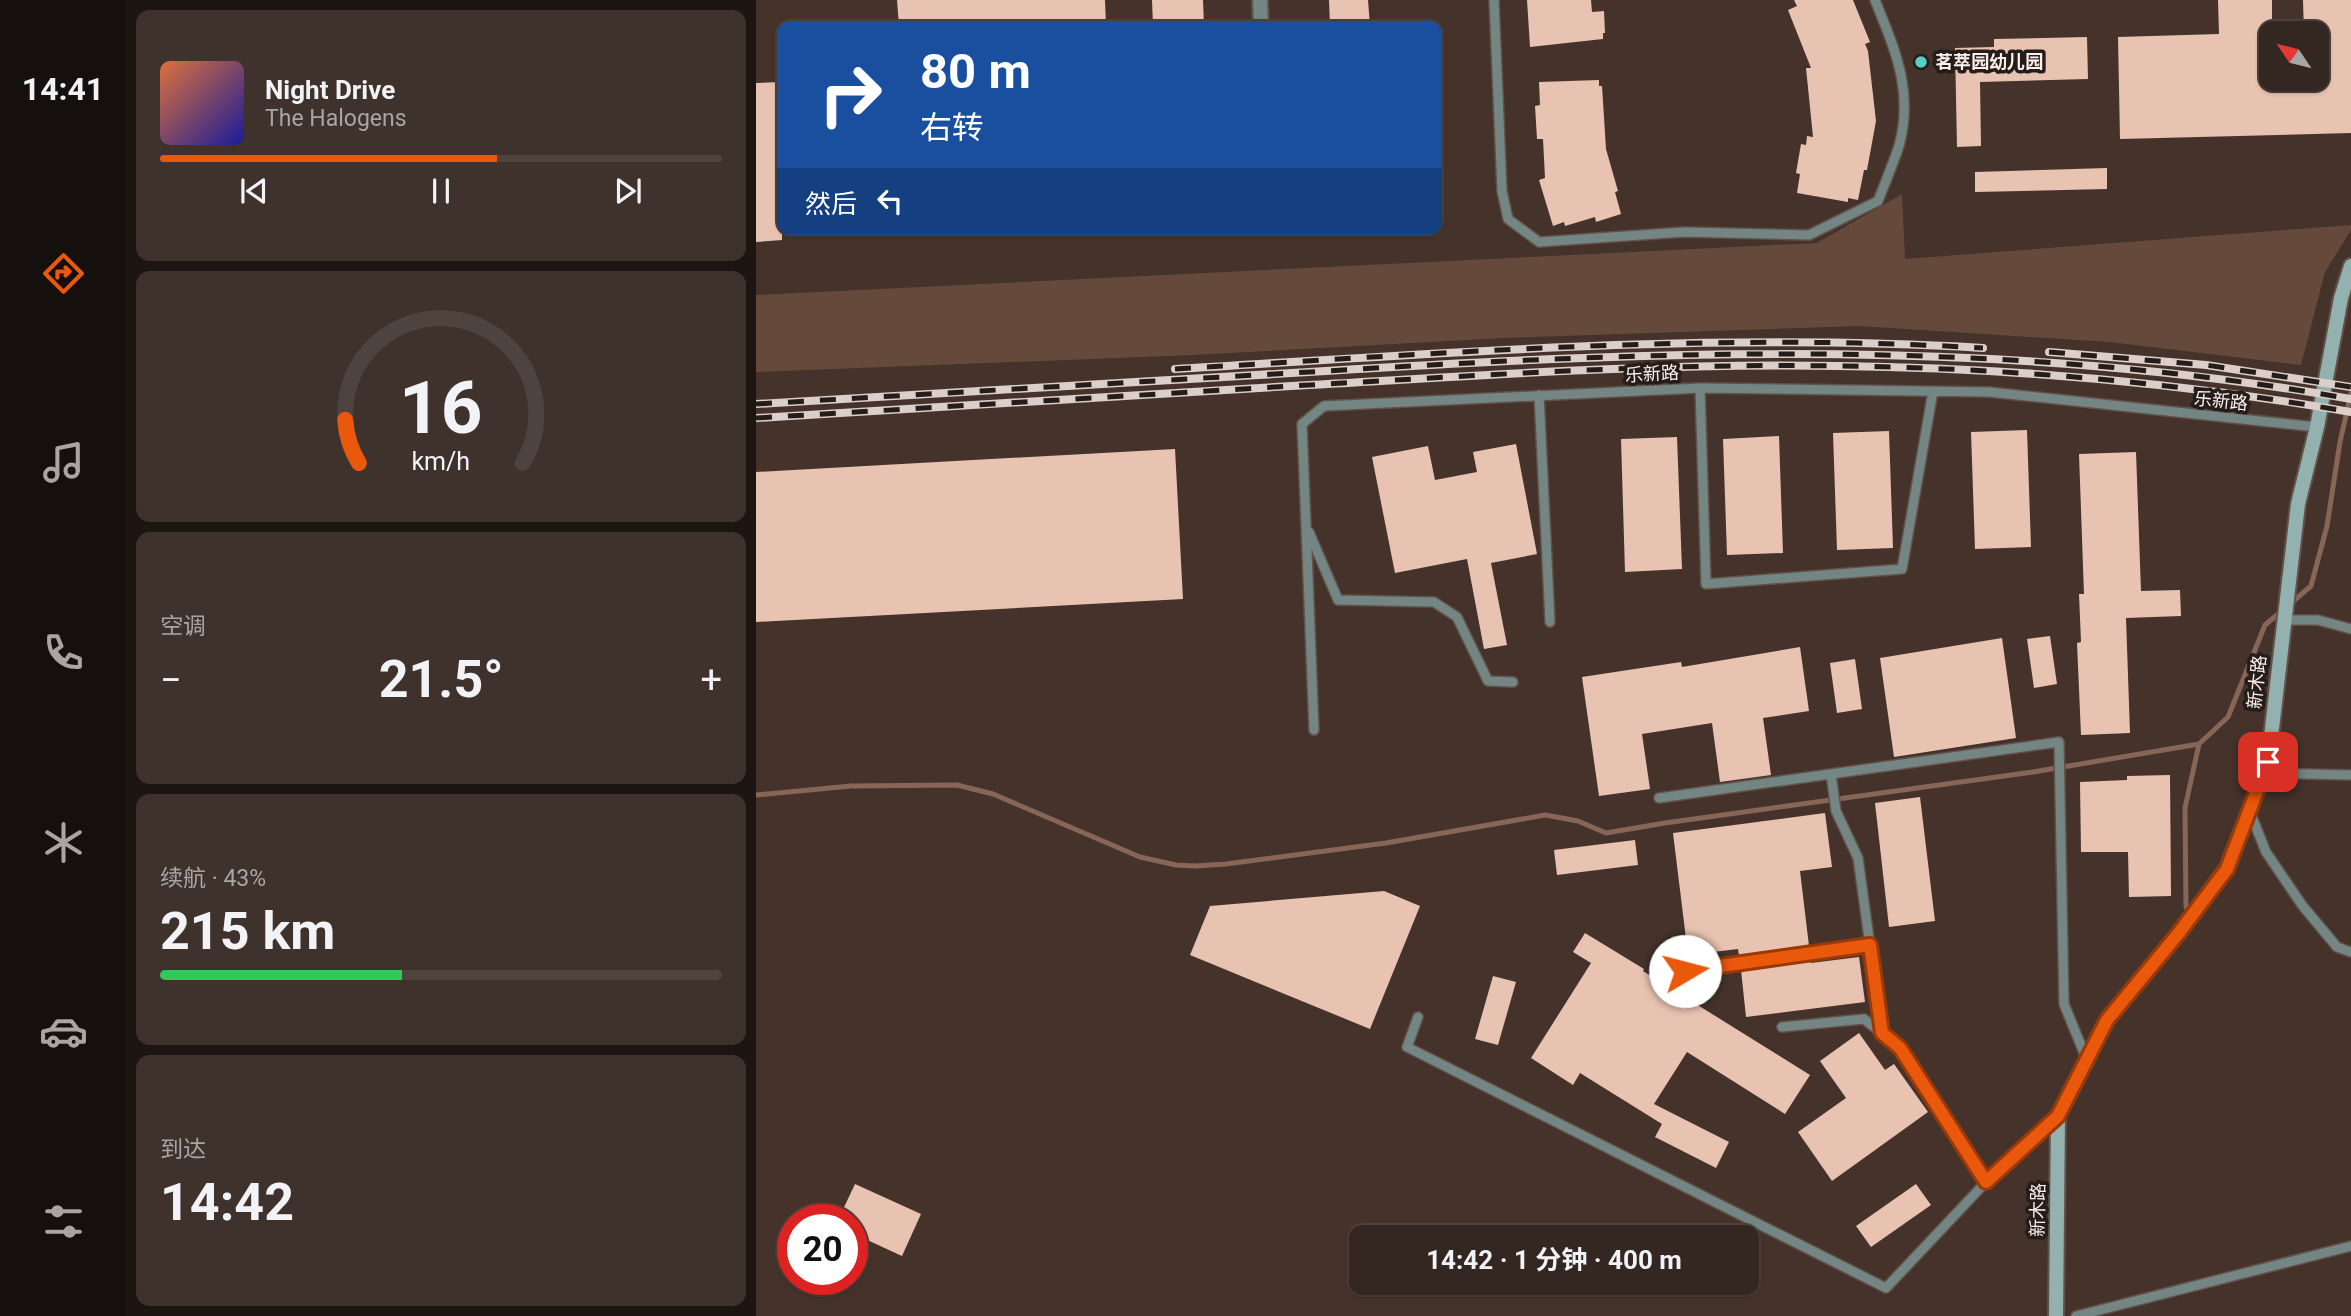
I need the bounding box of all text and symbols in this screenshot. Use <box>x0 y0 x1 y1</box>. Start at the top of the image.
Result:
north arrow <box>2259 21 2329 91</box>
map controls <box>2259 21 2329 91</box>
text: 80 m <box>920 43 1031 100</box>
icon: right <box>805 49 896 140</box>
place label: 茗萃园幼儿园 <box>1935 51 2043 72</box>
marker: 茗萃园幼儿园 <box>1913 54 1929 70</box>
text: 14:41 <box>22 70 104 108</box>
text: Night Drive <box>265 75 395 105</box>
text: The Halogens <box>265 105 407 132</box>
text: 右转 <box>920 109 984 147</box>
icon: previous <box>235 172 273 210</box>
icon: pause <box>422 172 460 210</box>
icon: next <box>609 172 647 210</box>
icon: left <box>871 182 909 220</box>
text: 然后 <box>805 189 857 219</box>
icon: directions <box>39 249 88 298</box>
street label: 乐新路 <box>1624 362 1679 385</box>
text: 16 <box>399 365 483 451</box>
street label: 乐新路 <box>2193 387 2249 414</box>
icon: music <box>39 438 88 487</box>
text: km/h <box>412 447 470 476</box>
text: 空调 <box>160 613 206 640</box>
icon: phone <box>39 628 88 677</box>
text: 21.5° <box>379 649 504 710</box>
street label: 新木路 <box>2243 654 2270 710</box>
text: − <box>160 658 182 702</box>
text: + <box>700 658 722 702</box>
pin <box>2238 732 2298 792</box>
icon: arrive <box>2249 743 2287 781</box>
icon: climate <box>39 818 88 867</box>
text: 续航 · 43% <box>160 865 266 892</box>
text: 215 km <box>160 901 335 962</box>
position arrow <box>1648 934 1722 1008</box>
icon: car <box>39 1007 88 1056</box>
text: 到达 <box>160 1136 206 1163</box>
text: 14:42 <box>160 1172 294 1233</box>
street label: 新木路 <box>2027 1183 2048 1237</box>
icon: filters <box>39 1197 88 1246</box>
speed limit sign: 20 <box>777 1204 868 1295</box>
text: 14:42 · 1 分钟 · 400 m <box>1426 1245 1682 1275</box>

